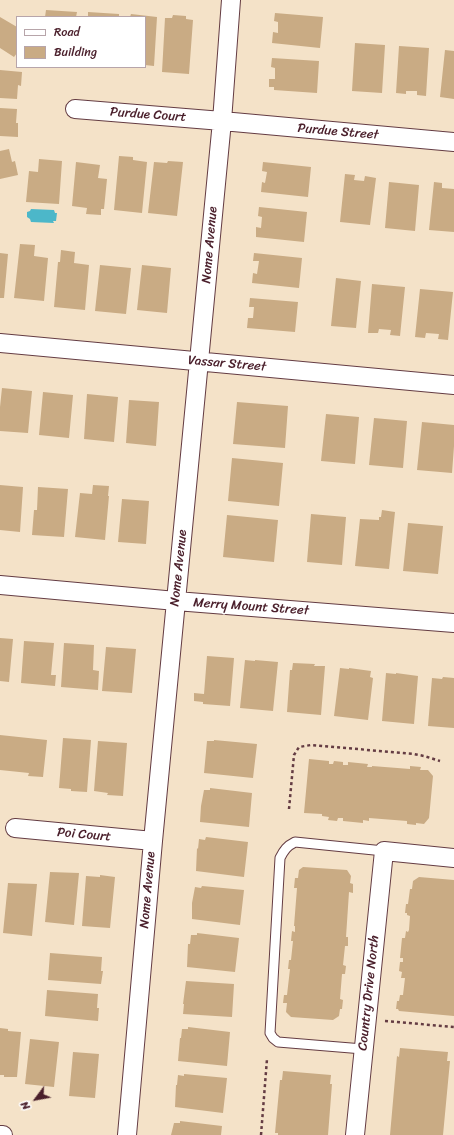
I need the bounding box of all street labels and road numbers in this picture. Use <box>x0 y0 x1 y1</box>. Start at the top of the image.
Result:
street label: Purdue Court <box>109 105 187 125</box>
street label: Purdue Street <box>297 121 379 143</box>
street label: Nome Avenue <box>199 206 221 284</box>
street label: Vassar Street <box>187 353 267 375</box>
street label: Nome Avenue <box>167 529 191 607</box>
street label: Merry Mount Street <box>193 595 309 619</box>
street label: Poi Court <box>56 825 112 845</box>
street label: Nome Avenue <box>137 851 159 929</box>
street label: Country Drive North <box>355 934 383 1052</box>

